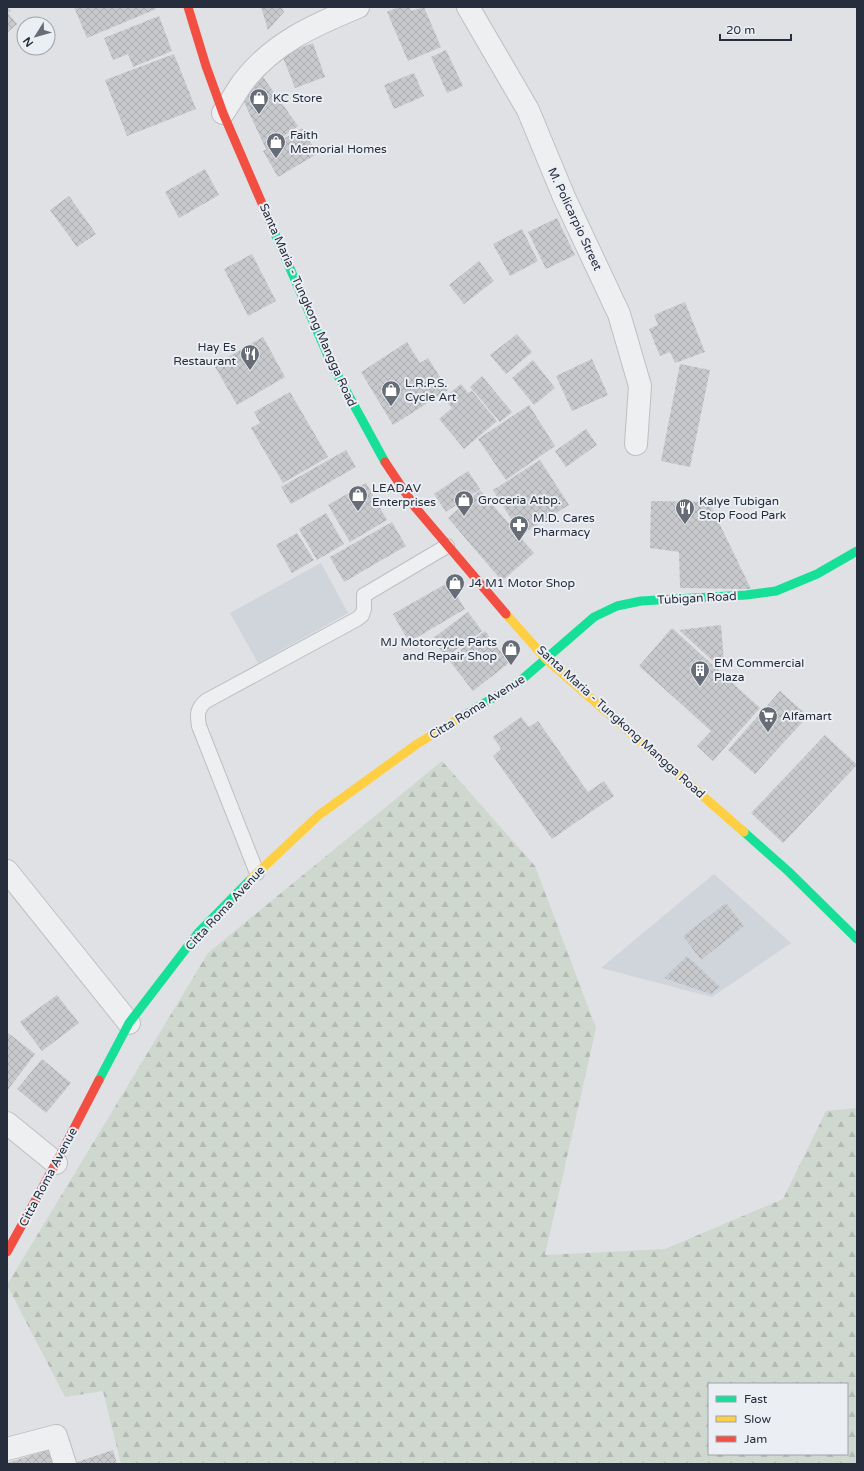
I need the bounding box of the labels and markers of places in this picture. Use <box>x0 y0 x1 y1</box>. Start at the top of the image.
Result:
shop icon: KC Store <box>248 87 270 115</box>
place label: KC Store <box>273 91 322 105</box>
place label: Faith Memorial Homes <box>290 128 387 156</box>
shop icon: Faith Memorial Homes <box>265 131 287 159</box>
place label: Hay Es Restaurant <box>173 340 236 368</box>
restaurant icon: Hay Es Restaurant <box>239 343 261 371</box>
place label: L.R.P.S. Cycle Art <box>405 376 457 404</box>
shop icon: L.R.P.S. Cycle Art <box>380 379 402 407</box>
place label: LEADAV Enterprises <box>372 481 436 509</box>
shop icon: LEADAV Enterprises <box>347 484 369 512</box>
shop icon: Groceria Atbp. <box>453 489 475 517</box>
place label: Groceria Atbp. <box>478 493 561 507</box>
place label: Kalye Tubigan Stop Food Park <box>699 494 787 522</box>
restaurant icon: Kalye Tubigan Stop Food Park <box>674 497 696 525</box>
place label: M.D. Cares Pharmacy <box>533 511 595 539</box>
pharmacy icon: M.D. Cares Pharmacy <box>508 514 530 542</box>
shop icon: J4 M1 Motor Shop <box>444 572 466 600</box>
place label: J4 M1 Motor Shop <box>469 576 575 590</box>
place label: MJ Motorcycle Parts and Repair Shop <box>380 635 497 663</box>
shop icon: MJ Motorcycle Parts and Repair Shop <box>500 638 522 666</box>
place label: EM Commercial Plaza <box>714 656 804 684</box>
building icon: EM Commercial Plaza <box>689 659 711 687</box>
supermarket icon: Alfamart <box>757 705 779 733</box>
place label: Alfamart <box>782 709 832 723</box>

